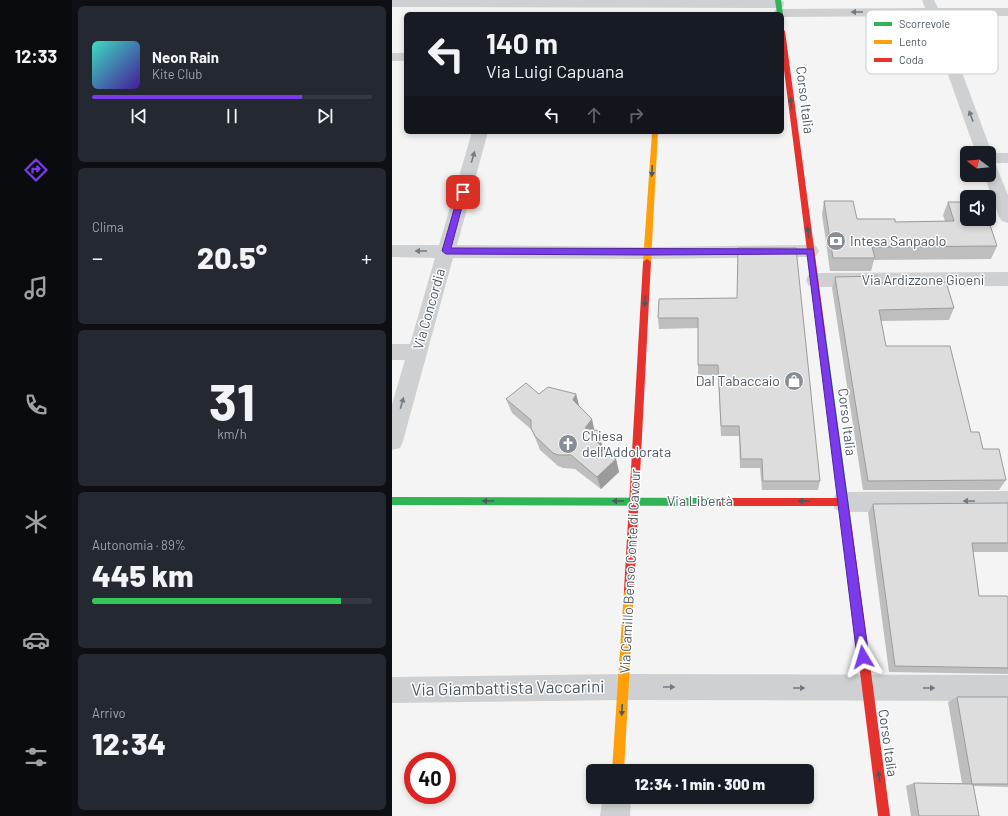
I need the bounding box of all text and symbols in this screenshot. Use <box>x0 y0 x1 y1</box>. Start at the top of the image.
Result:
one-way arrow <box>850 9 863 15</box>
legend <box>866 10 998 74</box>
text: Scorrevole <box>899 17 950 30</box>
text: 140 m <box>486 26 558 60</box>
icon: left <box>420 28 472 80</box>
text: Lento <box>899 35 927 48</box>
text: 12:33 <box>15 45 57 67</box>
text: Neon Rain <box>152 48 219 66</box>
text: Coda <box>899 53 923 66</box>
text: Via Luigi Capuana <box>486 60 624 82</box>
street label: Corso Italia <box>793 65 818 135</box>
text: Kite Club <box>152 66 202 82</box>
one-way arrow <box>788 97 794 109</box>
icon: left <box>541 104 563 126</box>
icon: ahead <box>583 104 605 126</box>
icon: right <box>625 104 647 126</box>
icon: previous <box>128 105 150 127</box>
icon: pause <box>221 105 243 127</box>
icon: next <box>314 105 336 127</box>
one-way arrow <box>968 110 974 122</box>
north arrow <box>960 146 996 182</box>
map controls <box>960 146 996 226</box>
one-way arrow <box>470 151 476 163</box>
icon: directions <box>22 156 50 184</box>
one-way arrow <box>649 165 656 177</box>
pin <box>446 175 480 209</box>
icon: arrive <box>452 181 474 203</box>
button: sound <box>960 190 996 226</box>
text: Clima <box>92 219 124 235</box>
one-way arrow <box>805 226 811 238</box>
bank icon: Intesa Sanpaolo <box>825 230 847 252</box>
place label: Intesa Sanpaolo <box>850 232 946 249</box>
text: 20.5° <box>197 239 267 275</box>
text: − <box>92 244 103 270</box>
text: + <box>361 244 372 270</box>
one-way arrow <box>414 248 427 254</box>
street label: Via Concordia <box>409 266 448 351</box>
street label: Via Ardizzone Gioeni <box>862 271 984 288</box>
icon: music <box>22 274 50 302</box>
one-way arrow <box>642 295 648 308</box>
text: 31 <box>209 369 255 431</box>
shop icon: Dal Tabaccaio <box>783 370 805 392</box>
place label: Dal Tabaccaio <box>696 372 780 389</box>
street label: Corso Italia <box>835 387 860 457</box>
icon: phone <box>22 391 50 419</box>
one-way arrow <box>400 397 406 409</box>
text: km/h <box>217 426 247 442</box>
place label: Chiesa dell'Addolorata <box>582 427 671 460</box>
church icon: Chiesa dell'Addolorata <box>557 433 579 455</box>
street label: Via Camillo Benso Conte di Cavour <box>616 468 643 674</box>
street label: Via Libertà <box>667 492 733 509</box>
one-way arrow <box>481 498 494 504</box>
one-way arrow <box>611 498 624 504</box>
one-way arrow <box>797 498 810 504</box>
one-way arrow <box>962 498 975 504</box>
icon: climate <box>22 508 50 536</box>
text: Autonomia · 89% <box>92 537 186 553</box>
text: 445 km <box>92 557 193 593</box>
icon: car <box>22 626 50 654</box>
position arrow <box>842 636 884 678</box>
street label: Via Giambattista Vaccarini <box>411 675 605 699</box>
one-way arrow <box>663 684 676 690</box>
one-way arrow <box>793 685 806 691</box>
one-way arrow <box>923 685 936 691</box>
one-way arrow <box>618 704 625 716</box>
text: Arrivo <box>92 705 126 721</box>
street label: Corso Italia <box>875 708 902 778</box>
text: 12:34 <box>92 725 166 761</box>
icon: filters <box>22 743 50 771</box>
speed limit sign: 40 <box>404 752 456 804</box>
one-way arrow <box>876 771 882 783</box>
text: 12:34 · 1 min · 300 m <box>635 775 765 793</box>

